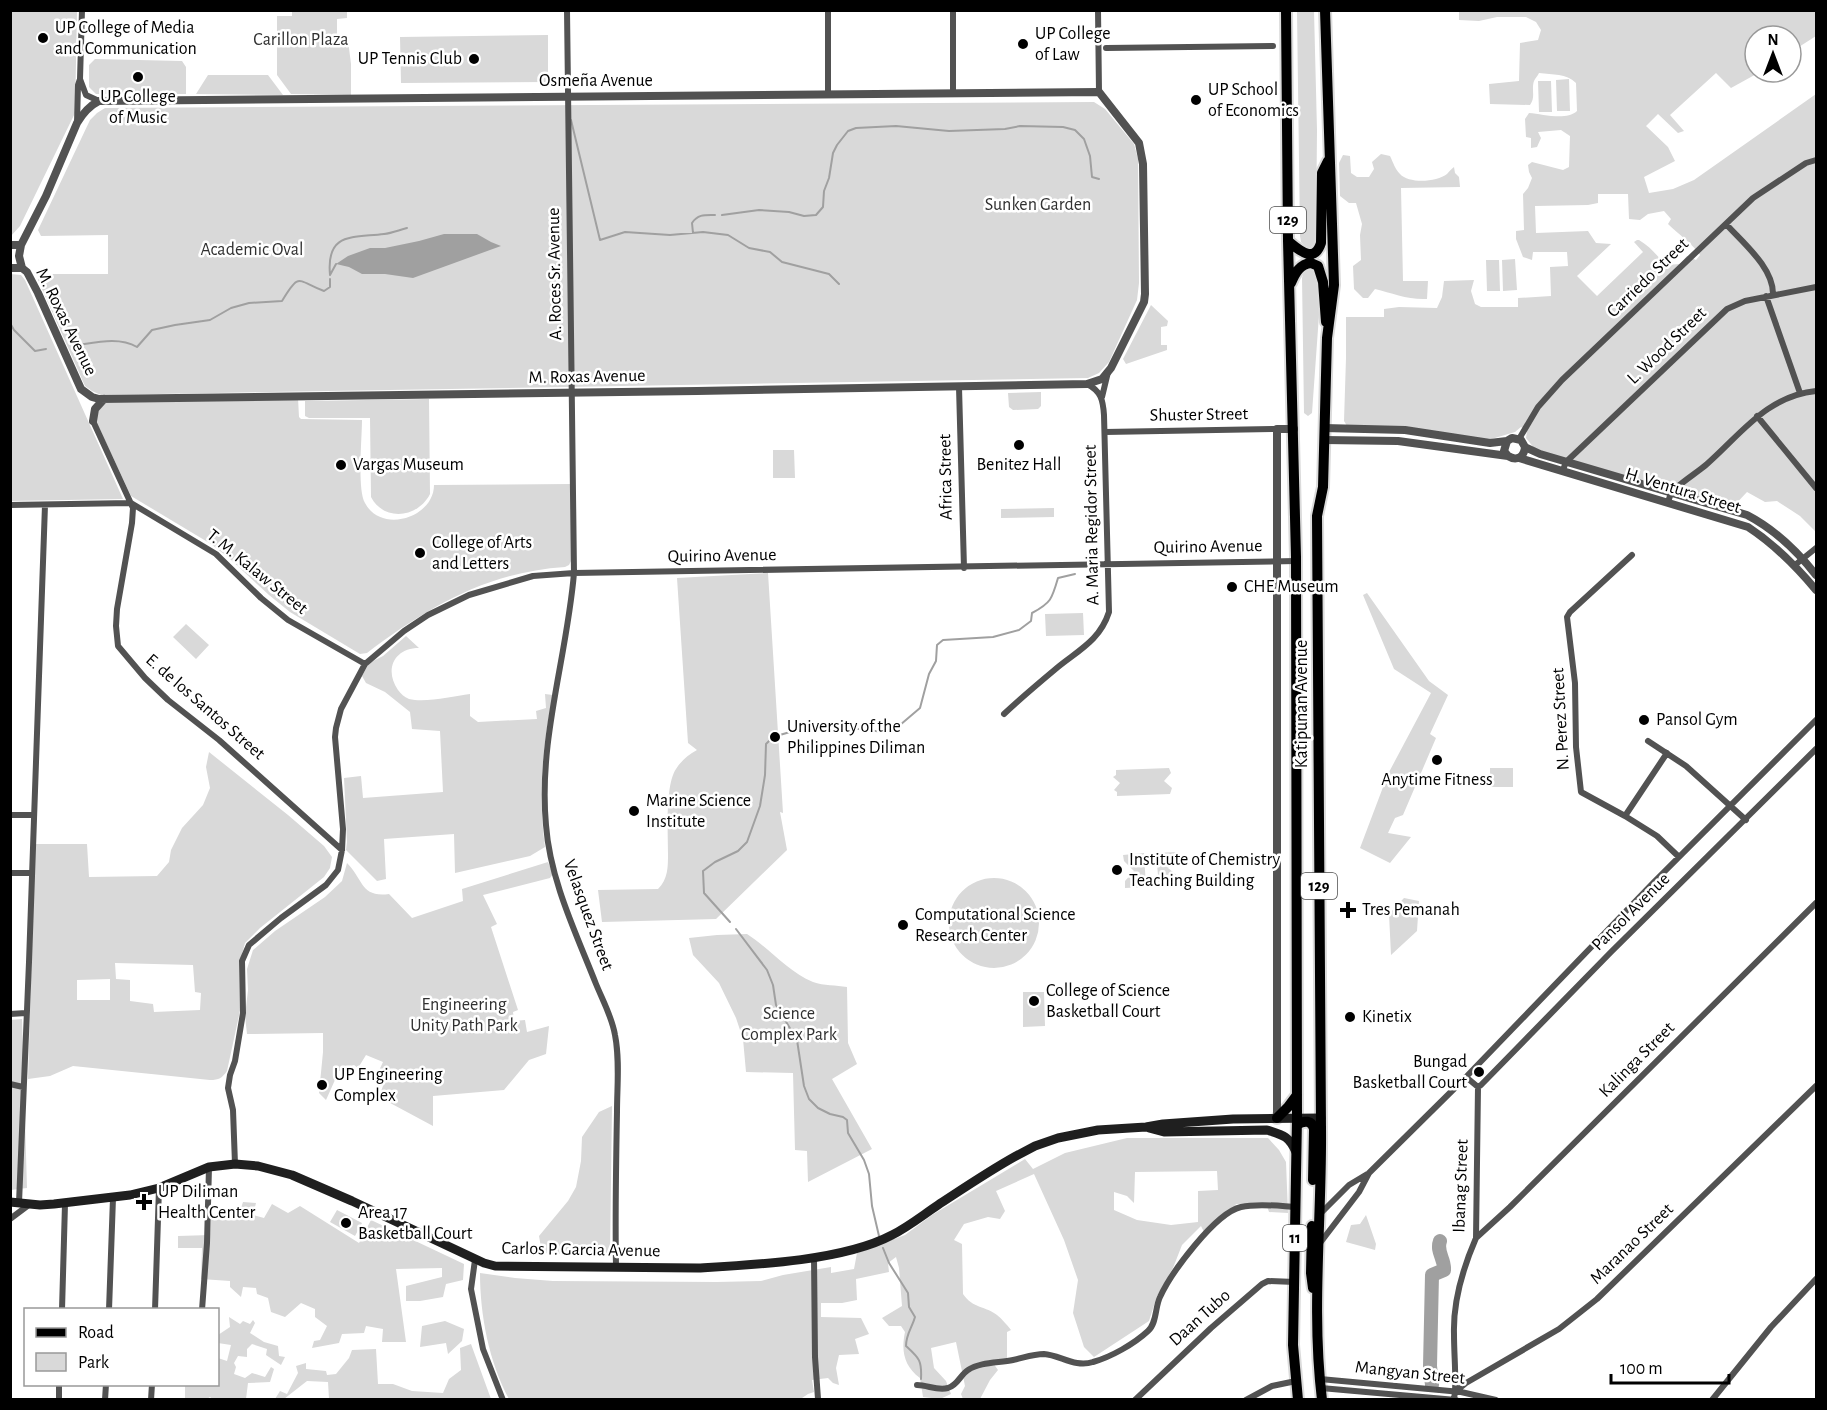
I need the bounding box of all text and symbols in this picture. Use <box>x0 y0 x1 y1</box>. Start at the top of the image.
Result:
place label: UP College of Media and Communication <box>55 19 197 58</box>
north arrow <box>1743 24 1803 84</box>
place label: UP College of Law <box>1035 25 1111 64</box>
marker: UP College of Media and Communication <box>36 31 50 45</box>
park label: Carillon Plaza <box>253 31 349 49</box>
text: N <box>1767 32 1779 48</box>
marker: UP College of Law <box>1016 37 1030 51</box>
place label: UP Tennis Club <box>358 50 462 68</box>
marker: UP Tennis Club <box>467 52 481 66</box>
marker: UP College of Music <box>131 70 145 84</box>
street label: Osmeña Avenue <box>539 72 653 90</box>
place label: UP School of Economics <box>1208 81 1299 120</box>
place label: UP College of Music <box>100 88 176 127</box>
marker: UP School of Economics <box>1189 93 1203 107</box>
park label: Sunken Garden <box>985 196 1091 214</box>
street label: A. Roces Sr. Avenue <box>545 207 565 341</box>
road number: 129 <box>1270 207 1306 233</box>
street label: Carriedo Street <box>1604 235 1692 321</box>
park label: Academic Oval <box>201 241 303 259</box>
street label: M. Roxas Avenue <box>32 265 100 379</box>
street label: L. Wood Street <box>1624 304 1710 388</box>
street label: M. Roxas Avenue <box>528 367 646 387</box>
street label: Shuster Street <box>1150 405 1249 425</box>
street label: Africa Street <box>936 433 956 520</box>
marker: Benitez Hall <box>1012 438 1026 452</box>
street label: A. Maria Regidor Street <box>1082 444 1102 606</box>
place label: Vargas Museum <box>353 456 464 474</box>
place label: Benitez Hall <box>977 456 1061 474</box>
marker: Vargas Museum <box>334 458 348 472</box>
street label: H. Ventura Street <box>1623 465 1743 517</box>
street label: T. M. Kalaw Street <box>203 526 311 618</box>
place label: College of Arts and Letters <box>432 534 532 573</box>
street label: Quirino Avenue <box>1153 537 1263 557</box>
marker: College of Arts and Letters <box>413 546 427 560</box>
street label: Quirino Avenue <box>667 546 777 566</box>
place label: CHE Museum <box>1244 578 1339 596</box>
marker: CHE Museum <box>1225 580 1239 594</box>
street label: Katipunan Avenue <box>1293 640 1311 768</box>
street label: E. de los Santos Street <box>142 651 268 764</box>
street label: N. Perez Street <box>1549 667 1573 771</box>
place label: Pansol Gym <box>1656 711 1738 729</box>
marker: Pansol Gym <box>1637 713 1651 727</box>
place label: University of the Philippines Diliman <box>787 718 925 757</box>
marker: University of the Philippines Diliman <box>768 730 782 744</box>
marker: Anytime Fitness <box>1430 753 1444 767</box>
place label: Anytime Fitness <box>1381 771 1493 789</box>
place label: Marine Science Institute <box>646 792 751 831</box>
marker: Marine Science Institute <box>627 804 641 818</box>
place label: Institute of Chemistry Teaching Building <box>1129 851 1280 890</box>
street label: Velasquez Street <box>560 857 616 973</box>
marker: Institute of Chemistry Teaching Building <box>1110 863 1124 877</box>
street label: Pansol Avenue <box>1589 870 1673 954</box>
road number: 129 <box>1301 873 1337 899</box>
marker: Tres Pemanah <box>1339 901 1357 919</box>
place label: Tres Pemanah <box>1362 901 1460 919</box>
place label: Computational Science Research Center <box>915 906 1075 945</box>
marker: Computational Science Research Center <box>896 918 910 932</box>
place label: College of Science Basketball Court <box>1046 982 1170 1021</box>
marker: College of Science Basketball Court <box>1027 994 1041 1008</box>
park label: Engineering Unity Path Park <box>410 996 518 1035</box>
park label: Science Complex Park <box>741 1005 838 1044</box>
place label: Kinetix <box>1362 1008 1412 1026</box>
marker: Kinetix <box>1343 1010 1357 1024</box>
street label: Kalinga Street <box>1596 1019 1678 1101</box>
place label: Bungad Basketball Court <box>1353 1053 1467 1092</box>
marker: Bungad Basketball Court <box>1472 1065 1486 1079</box>
place label: UP Engineering Complex <box>334 1066 443 1105</box>
marker: UP Engineering Complex <box>315 1078 329 1092</box>
street label: Ibanag Street <box>1450 1139 1472 1233</box>
place label: UP Diliman Health Center <box>158 1183 255 1222</box>
marker: UP Diliman Health Center <box>135 1193 153 1211</box>
street label: Maranao Street <box>1587 1200 1677 1288</box>
place label: Area 17 Basketball Court <box>358 1204 473 1243</box>
marker: Area 17 Basketball Court <box>339 1216 353 1230</box>
road number: 11 <box>1283 1225 1307 1251</box>
street label: Carlos P. Garcia Avenue <box>501 1240 661 1260</box>
street label: Daan Tubo <box>1166 1286 1234 1350</box>
legend <box>24 1308 219 1386</box>
text: Road <box>78 1324 114 1342</box>
scale bar <box>1611 1347 1730 1385</box>
text: Park <box>78 1354 110 1372</box>
street label: Mangyan Street <box>1354 1358 1466 1388</box>
text: 100 m <box>1620 1360 1663 1378</box>

